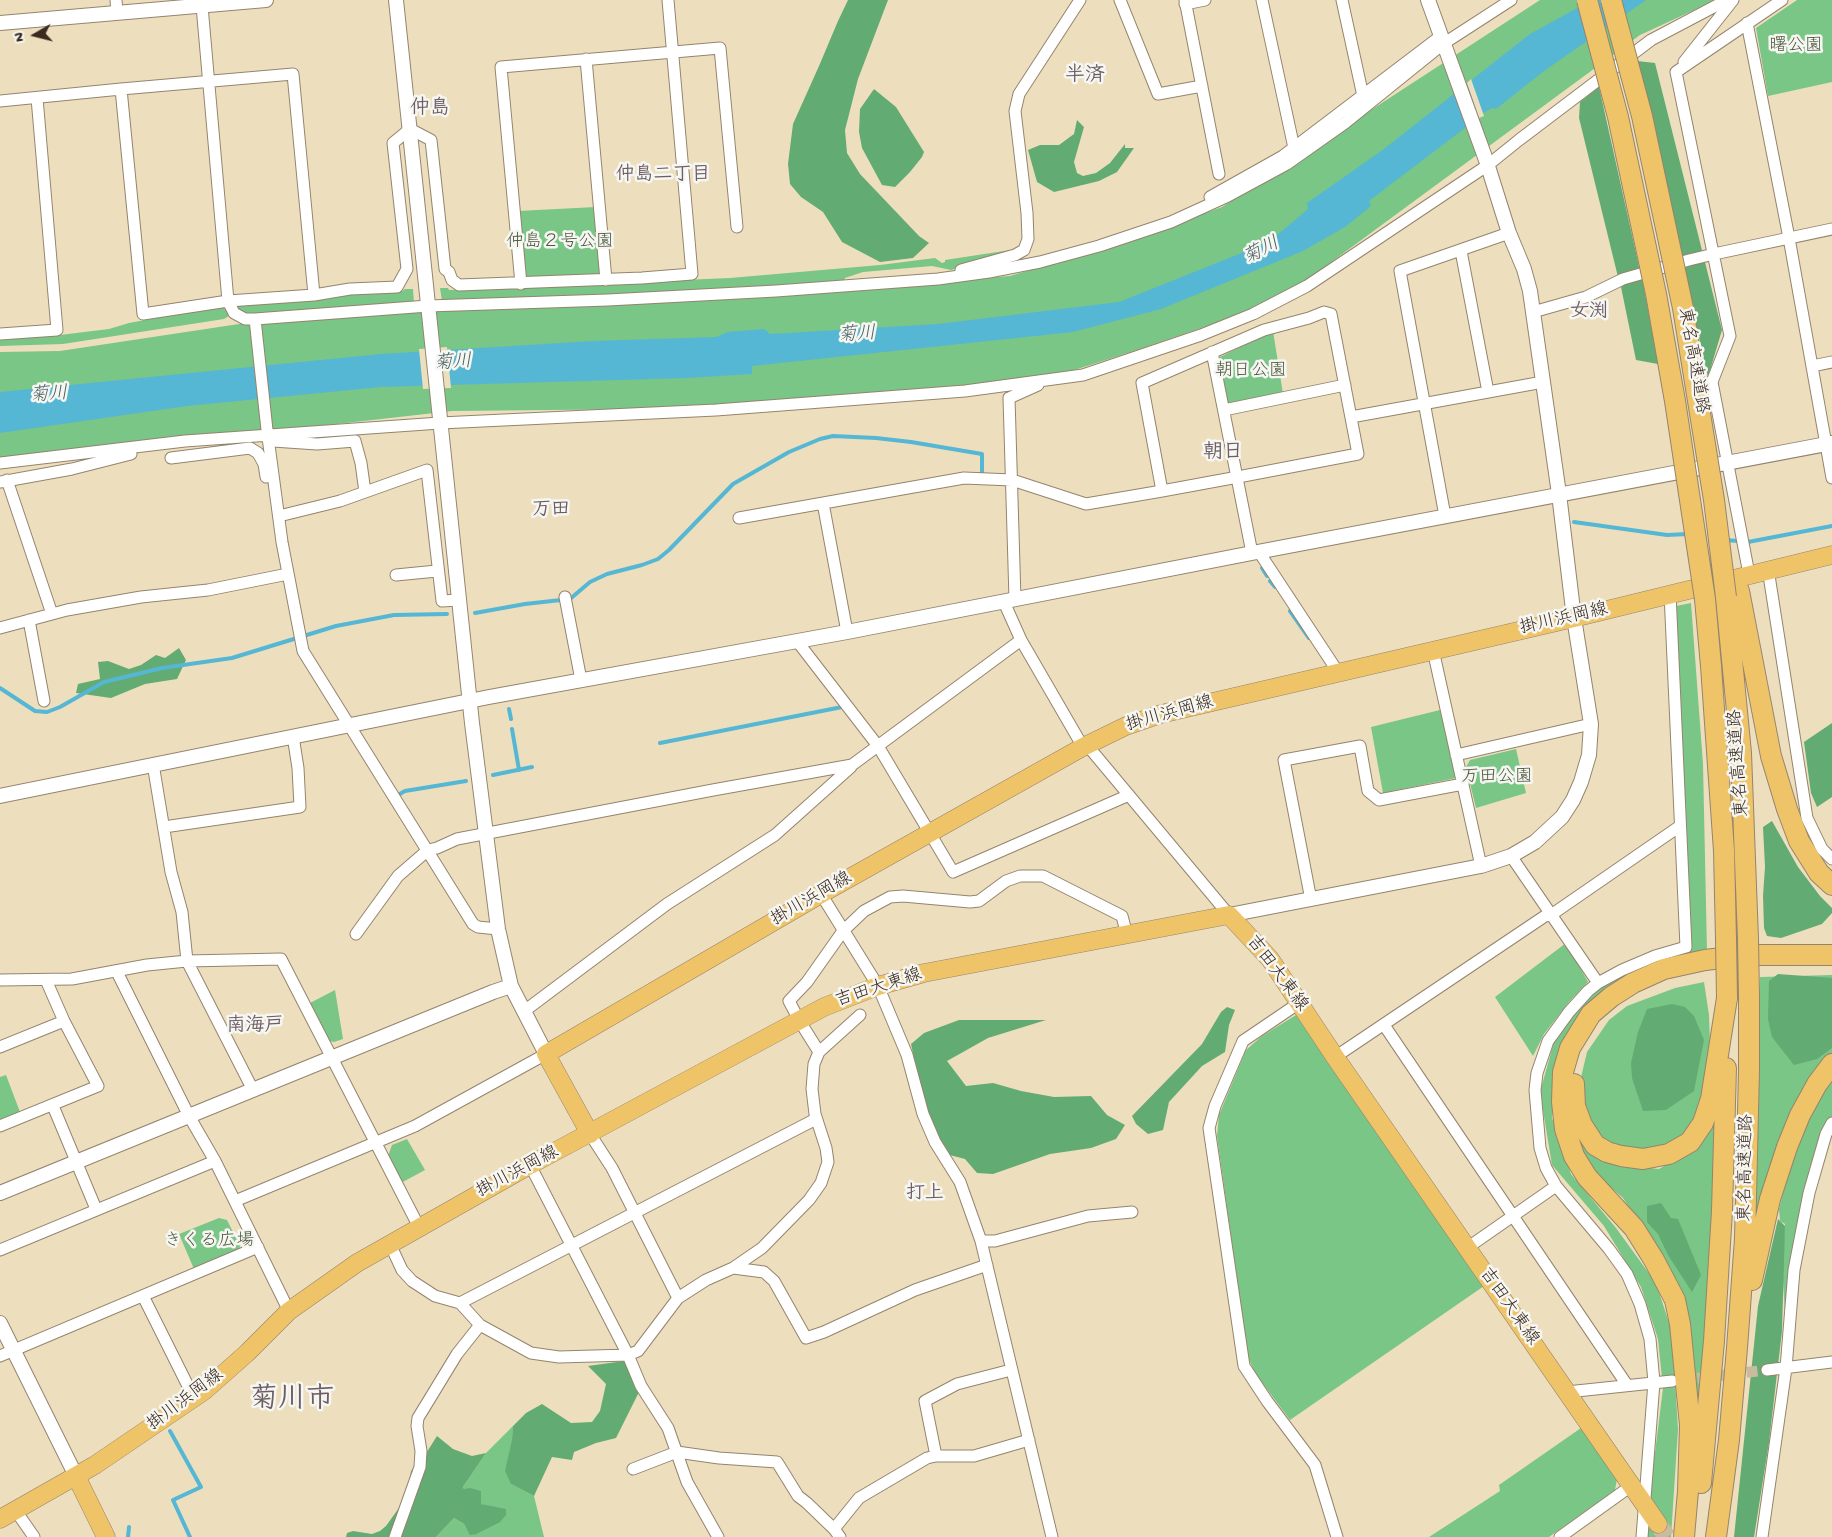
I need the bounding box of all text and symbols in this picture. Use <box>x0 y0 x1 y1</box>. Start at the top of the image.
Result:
north arrow <box>10 10 60 60</box>
text: N <box>11 31 29 43</box>
park label: 曙公園 <box>1769 36 1823 58</box>
district label: 半済 <box>1065 65 1105 89</box>
district label: 仲島 <box>410 98 450 122</box>
district label: 仲島二丁目 <box>616 165 710 187</box>
park label: 仲島２号公園 <box>506 232 614 254</box>
water label: 菊川 <box>1240 233 1284 271</box>
district label: 女渕 <box>1570 302 1608 324</box>
street label: 東名高速道路 <box>1672 306 1712 416</box>
water label: 菊川 <box>837 323 877 349</box>
water label: 菊川 <box>433 351 473 377</box>
park label: 朝日公園 <box>1215 361 1287 383</box>
water label: 菊川 <box>29 383 69 409</box>
district label: 朝日 <box>1203 442 1243 466</box>
district label: 万田 <box>532 500 570 522</box>
street label: 掛川浜岡線 <box>1518 599 1610 641</box>
street label: 掛川浜岡線 <box>1124 692 1216 738</box>
street label: 東名高速道路 <box>1725 708 1755 818</box>
park label: 万田公園 <box>1461 767 1533 789</box>
street label: 掛川浜岡線 <box>768 868 856 932</box>
street label: 吉田大東線 <box>1240 932 1312 1016</box>
street label: 吉田大東線 <box>833 965 925 1013</box>
district label: 南海戸 <box>227 1016 283 1038</box>
street label: 東名高速道路 <box>1735 1114 1759 1222</box>
street label: 掛川浜岡線 <box>473 1142 563 1204</box>
district label: 打上 <box>906 1184 944 1206</box>
park label: きくる広場 <box>164 1231 254 1253</box>
street label: 吉田大東線 <box>1473 1264 1543 1350</box>
street label: 掛川浜岡線 <box>144 1365 228 1437</box>
district label: 菊川市 <box>250 1385 334 1419</box>

